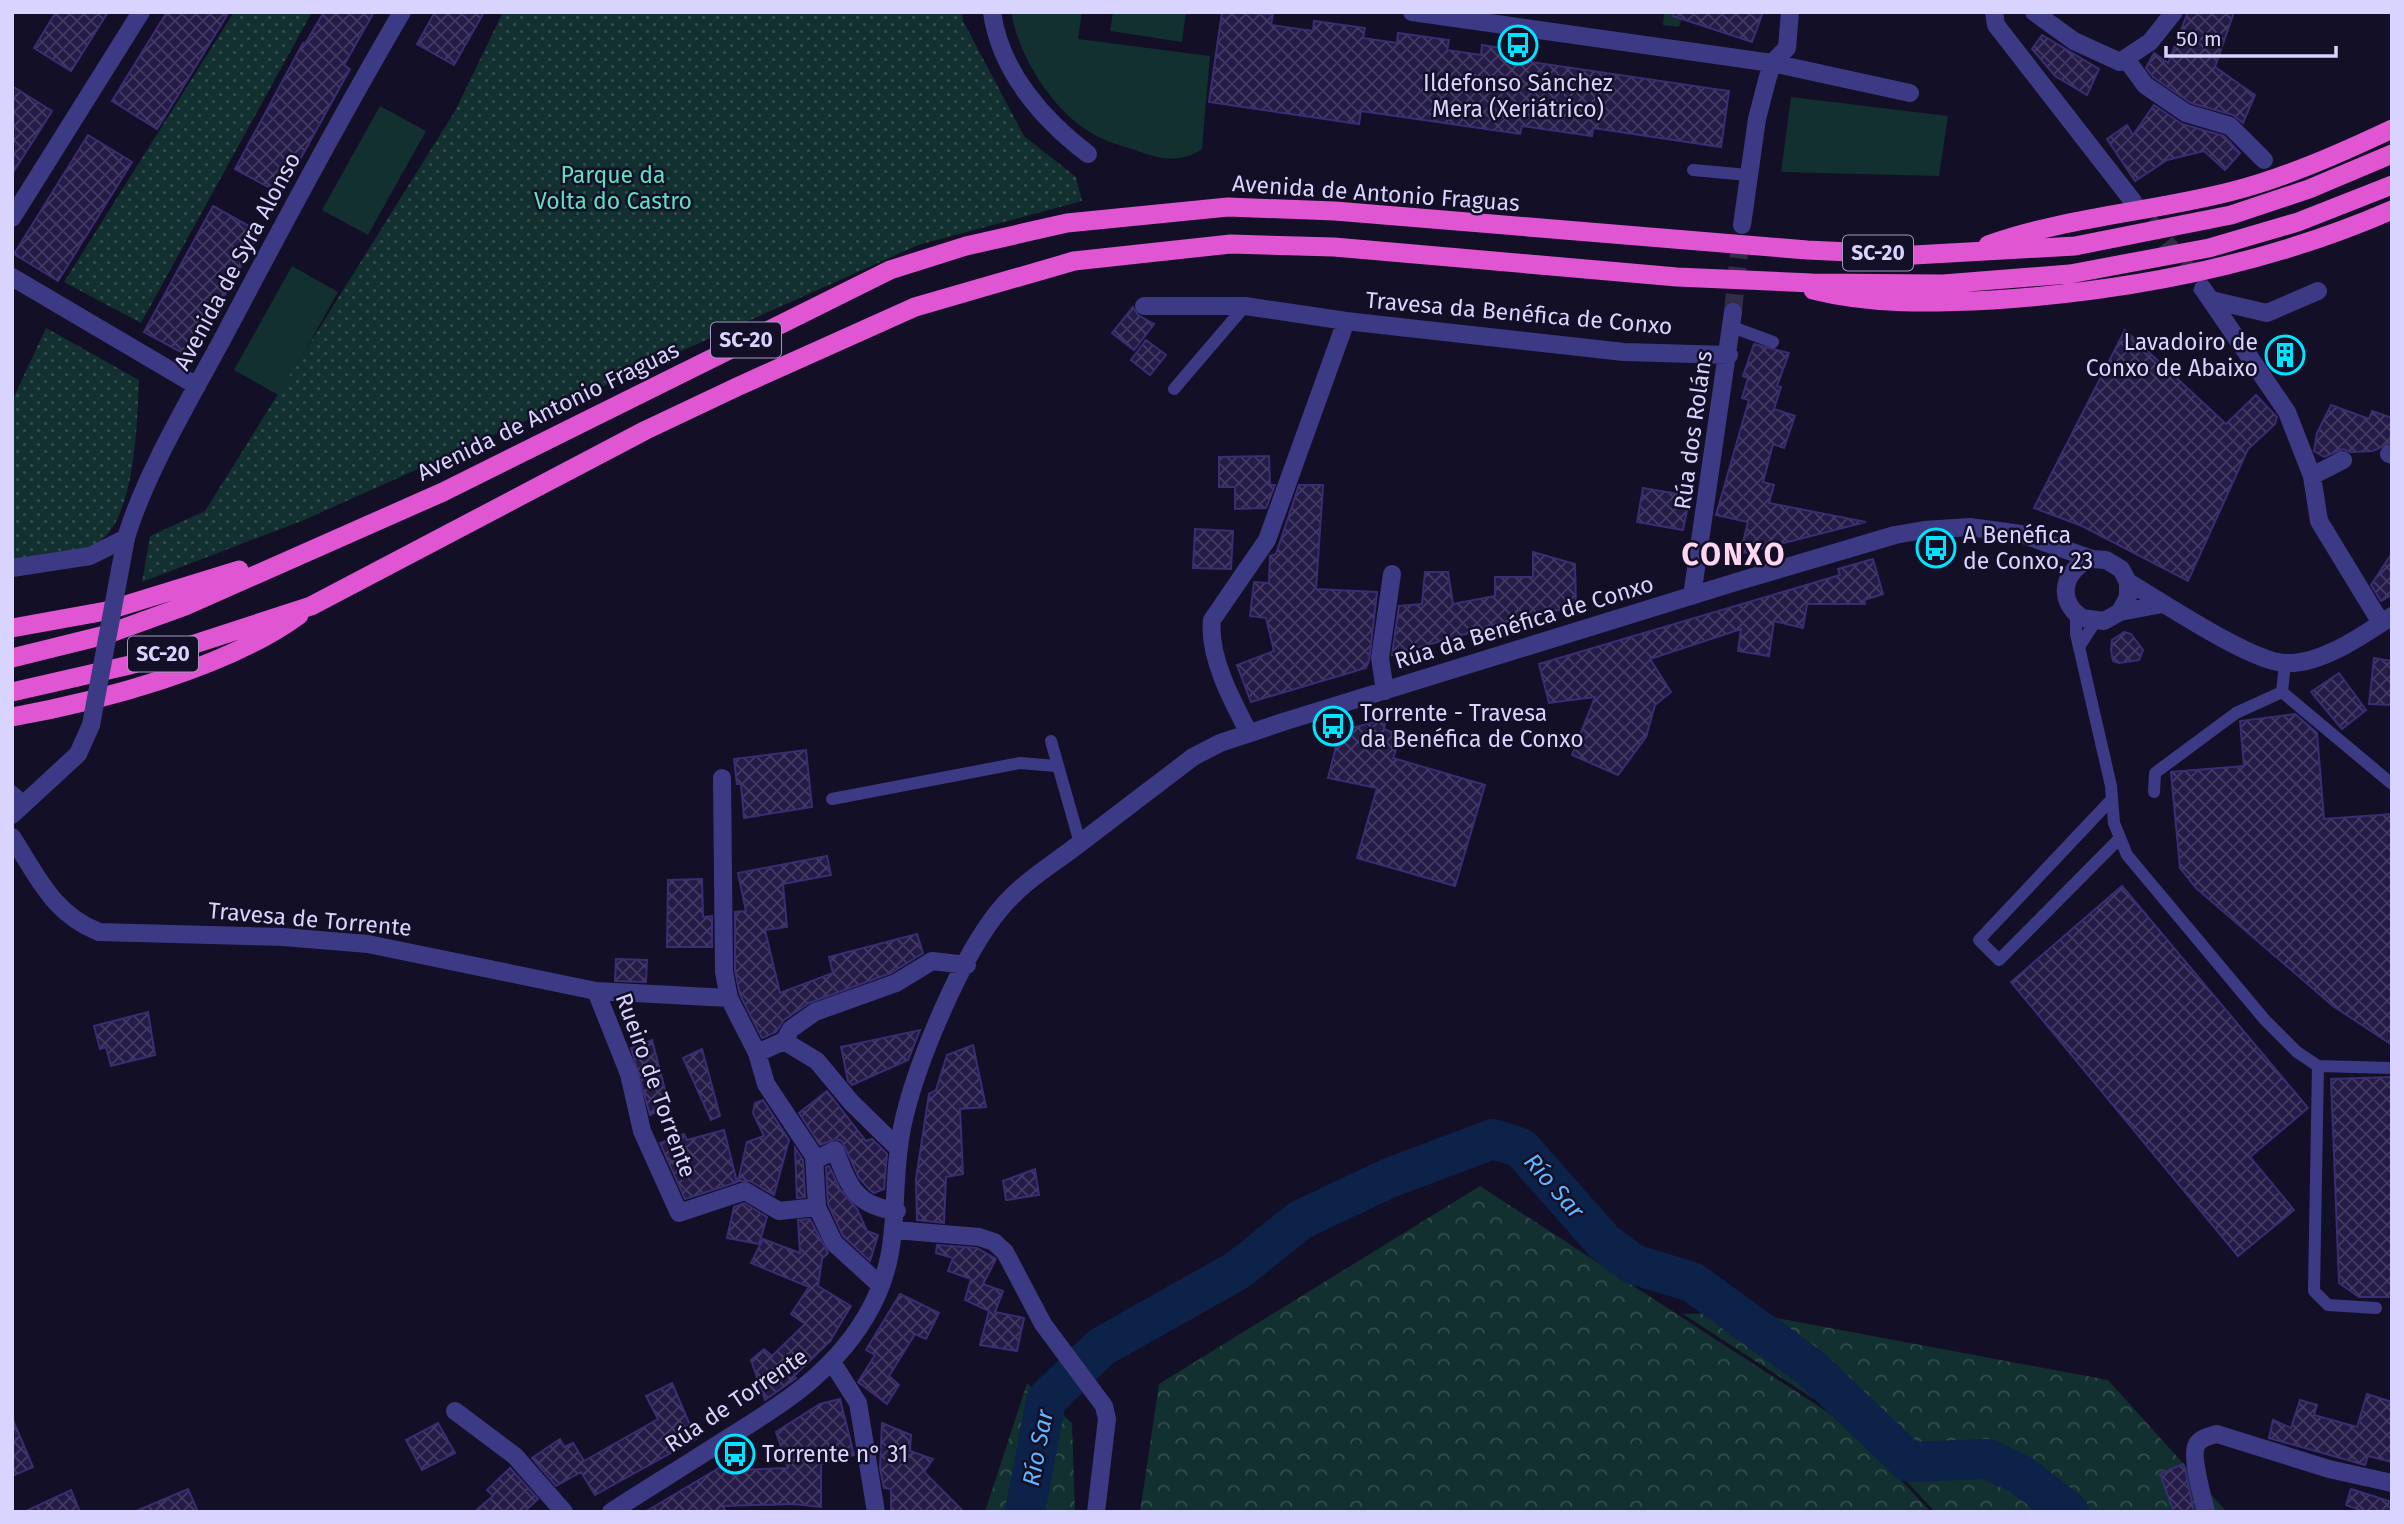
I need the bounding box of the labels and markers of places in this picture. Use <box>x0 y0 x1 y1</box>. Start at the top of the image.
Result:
bus stop icon: Ildefonso Sánchez Mera (Xeriátrico) <box>1497 24 1539 66</box>
place label: Ildefonso Sánchez Mera (Xeriátrico) <box>1423 69 1613 123</box>
place label: Lavadoiro de Conxo de Abaixo <box>2086 328 2258 382</box>
building icon: Lavadoiro de Conxo de Abaixo <box>2264 334 2306 376</box>
place label: A Benéfica de Conxo, 23 <box>1963 521 2093 575</box>
bus stop icon: A Benéfica de Conxo, 23 <box>1915 527 1957 569</box>
place label: Torrente - Travesa da Benéfica de Conxo <box>1360 699 1584 753</box>
bus stop icon: Torrente - Travesa da Benéfica de Conxo <box>1312 705 1354 747</box>
bus stop icon: Torrente n° 31 <box>714 1433 756 1475</box>
place label: Torrente n° 31 <box>762 1440 908 1468</box>

